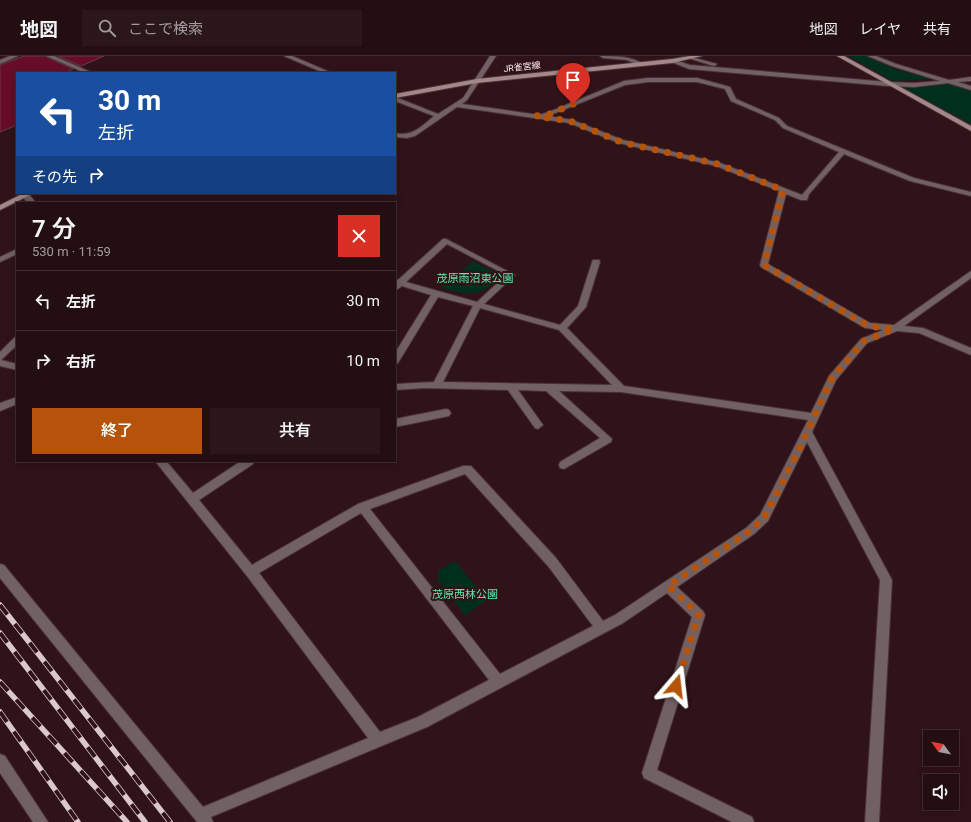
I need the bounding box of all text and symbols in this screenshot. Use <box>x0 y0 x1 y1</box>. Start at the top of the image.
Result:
search box <box>82 10 362 46</box>
icon: search <box>96 17 118 39</box>
text: 地図 <box>20 18 58 41</box>
text: ここで検索 <box>128 20 203 38</box>
text: 地図 <box>809 21 837 37</box>
text: レイヤ <box>859 21 901 37</box>
text: 共有 <box>923 21 951 37</box>
street label: JR雀宮線 <box>503 60 542 74</box>
pin <box>556 63 590 104</box>
icon: arrive <box>562 69 584 91</box>
text: 30 m <box>98 84 161 117</box>
icon: left <box>32 88 84 140</box>
text: 左折 <box>98 122 134 143</box>
icon: right <box>85 164 107 186</box>
text: その先 <box>32 168 77 186</box>
text: 7 分 <box>32 215 76 243</box>
button: close <box>338 215 380 257</box>
text: 530 m · 11:59 <box>32 244 111 259</box>
park label: 茂原雨沼東公園 <box>437 272 514 285</box>
icon: left <box>32 290 54 312</box>
text: 30 m <box>346 292 380 310</box>
text: 左折 <box>66 293 96 311</box>
icon: right <box>32 350 54 372</box>
text: 10 m <box>346 352 380 370</box>
text: 右折 <box>66 353 96 371</box>
button: 終了 <box>32 408 202 454</box>
button: 共有 <box>210 408 380 454</box>
park label: 茂原西林公園 <box>432 588 498 601</box>
position arrow <box>655 665 697 707</box>
north arrow <box>923 730 959 766</box>
map controls <box>923 730 959 810</box>
button: sound <box>923 774 959 810</box>

